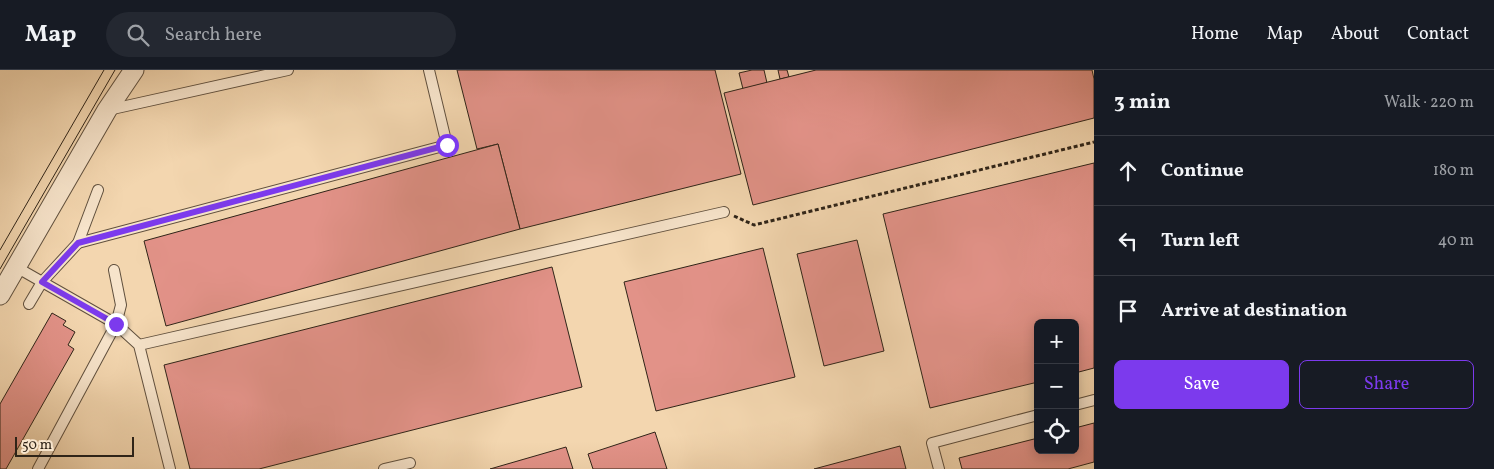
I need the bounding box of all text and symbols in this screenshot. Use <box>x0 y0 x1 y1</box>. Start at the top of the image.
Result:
search box <box>106 12 456 57</box>
text: Map <box>25 18 76 52</box>
icon: search <box>124 21 152 49</box>
text: Search here <box>164 22 262 48</box>
text: Home <box>1191 22 1239 47</box>
text: Map <box>1267 22 1303 47</box>
text: About <box>1331 22 1379 47</box>
text: Contact <box>1407 22 1469 47</box>
text: 3 min <box>1114 88 1170 117</box>
text: Walk · 220 m <box>1384 92 1474 114</box>
route start <box>436 134 459 157</box>
icon: ahead <box>1114 157 1142 185</box>
text: Continue <box>1161 158 1244 184</box>
text: 180 m <box>1433 160 1474 182</box>
icon: left <box>1114 227 1142 255</box>
text: Turn left <box>1161 228 1240 254</box>
text: 40 m <box>1438 230 1474 252</box>
icon: arrive <box>1114 297 1142 325</box>
text: Arrive at destination <box>1161 298 1347 324</box>
route end <box>105 313 128 336</box>
map controls <box>1034 319 1079 454</box>
button: + <box>1034 319 1079 364</box>
button: Save <box>1114 360 1289 409</box>
button: Share <box>1299 360 1474 409</box>
button: − <box>1034 364 1079 409</box>
button: locate <box>1034 409 1079 454</box>
scale bar <box>15 434 134 457</box>
text: 50 m <box>22 436 52 455</box>

